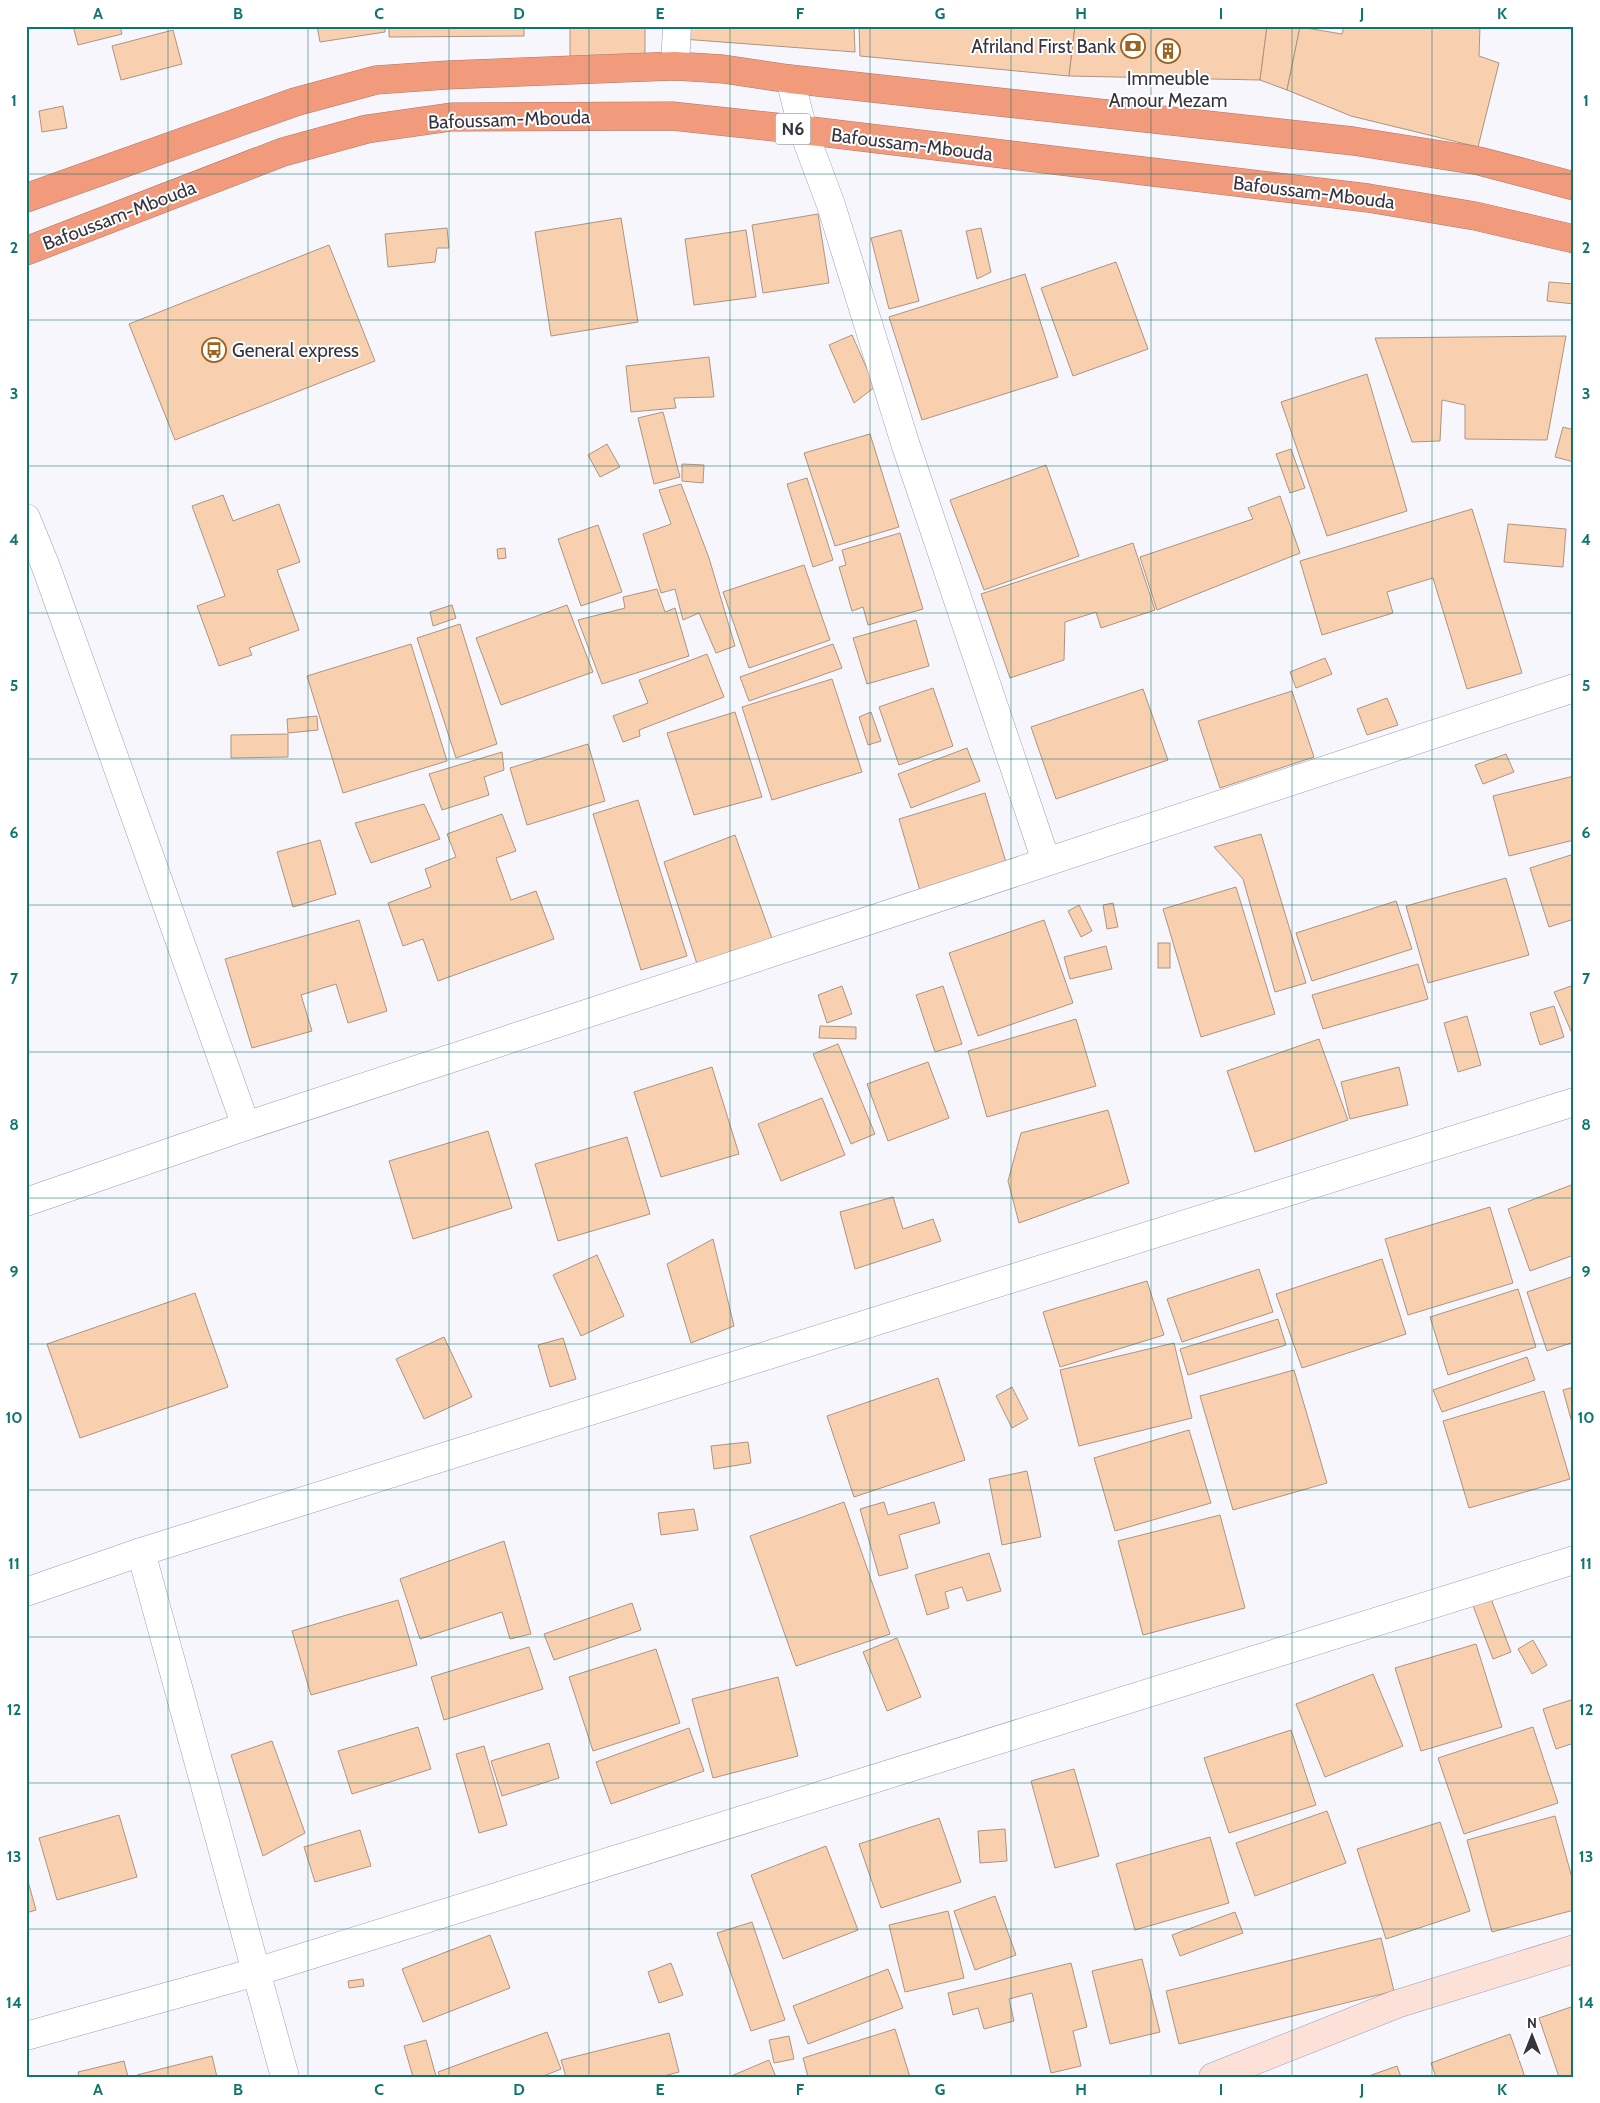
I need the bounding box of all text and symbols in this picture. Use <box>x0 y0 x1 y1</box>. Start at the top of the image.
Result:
text: A <box>93 4 103 23</box>
text: B <box>233 4 243 23</box>
text: C <box>374 4 384 23</box>
text: D <box>513 4 525 23</box>
text: E <box>655 4 665 23</box>
text: F <box>796 4 805 23</box>
text: G <box>935 4 945 23</box>
text: H <box>1075 4 1087 23</box>
text: I <box>1219 4 1223 23</box>
text: J <box>1359 4 1364 23</box>
text: K <box>1497 4 1507 23</box>
bank icon: Afriland First Bank <box>1120 33 1146 59</box>
place label: Afriland First Bank <box>971 35 1116 58</box>
building icon: Immeuble Amour Mezam <box>1155 38 1181 64</box>
place label: Immeuble Amour Mezam <box>1109 67 1227 112</box>
text: 1 <box>11 91 17 110</box>
text: 1 <box>1583 91 1589 110</box>
street label: Bafoussam-Mbouda <box>428 105 591 134</box>
road number: N6 <box>776 114 810 144</box>
street label: Bafoussam-Mbouda <box>830 123 994 166</box>
street label: Bafoussam-Mbouda <box>1232 171 1396 214</box>
street label: Bafoussam-Mbouda <box>39 176 199 255</box>
text: 2 <box>10 238 18 257</box>
text: 2 <box>1582 238 1590 257</box>
bus stop icon: General express <box>201 337 227 363</box>
place label: General express <box>232 339 359 362</box>
text: 3 <box>10 384 18 403</box>
text: 3 <box>1582 384 1590 403</box>
text: 4 <box>9 530 19 549</box>
text: 4 <box>1581 530 1591 549</box>
text: 5 <box>10 676 18 695</box>
text: 5 <box>1582 676 1590 695</box>
text: 6 <box>10 823 19 842</box>
text: 6 <box>1582 823 1591 842</box>
text: 7 <box>10 969 19 988</box>
text: 7 <box>1582 969 1591 988</box>
text: 8 <box>9 1115 19 1134</box>
text: 8 <box>1581 1115 1591 1134</box>
text: 9 <box>10 1262 19 1281</box>
text: 9 <box>1582 1262 1591 1281</box>
text: 10 <box>5 1408 23 1427</box>
text: 10 <box>1577 1408 1595 1427</box>
text: 11 <box>8 1554 20 1573</box>
text: 11 <box>1580 1554 1592 1573</box>
text: 12 <box>7 1700 21 1719</box>
text: 12 <box>1579 1700 1593 1719</box>
text: 13 <box>7 1847 21 1866</box>
text: 13 <box>1579 1847 1593 1866</box>
text: 14 <box>6 1993 22 2012</box>
text: 14 <box>1578 1993 1594 2012</box>
north arrow <box>1508 2010 1558 2060</box>
text: N <box>1527 2014 1537 2032</box>
text: A <box>93 2080 103 2099</box>
text: B <box>233 2080 243 2099</box>
text: C <box>374 2080 384 2099</box>
text: D <box>513 2080 525 2099</box>
text: E <box>655 2080 665 2099</box>
text: F <box>796 2080 805 2099</box>
text: G <box>935 2080 945 2099</box>
text: H <box>1075 2080 1087 2099</box>
text: I <box>1219 2080 1223 2099</box>
text: J <box>1359 2080 1364 2099</box>
text: K <box>1497 2080 1507 2099</box>

